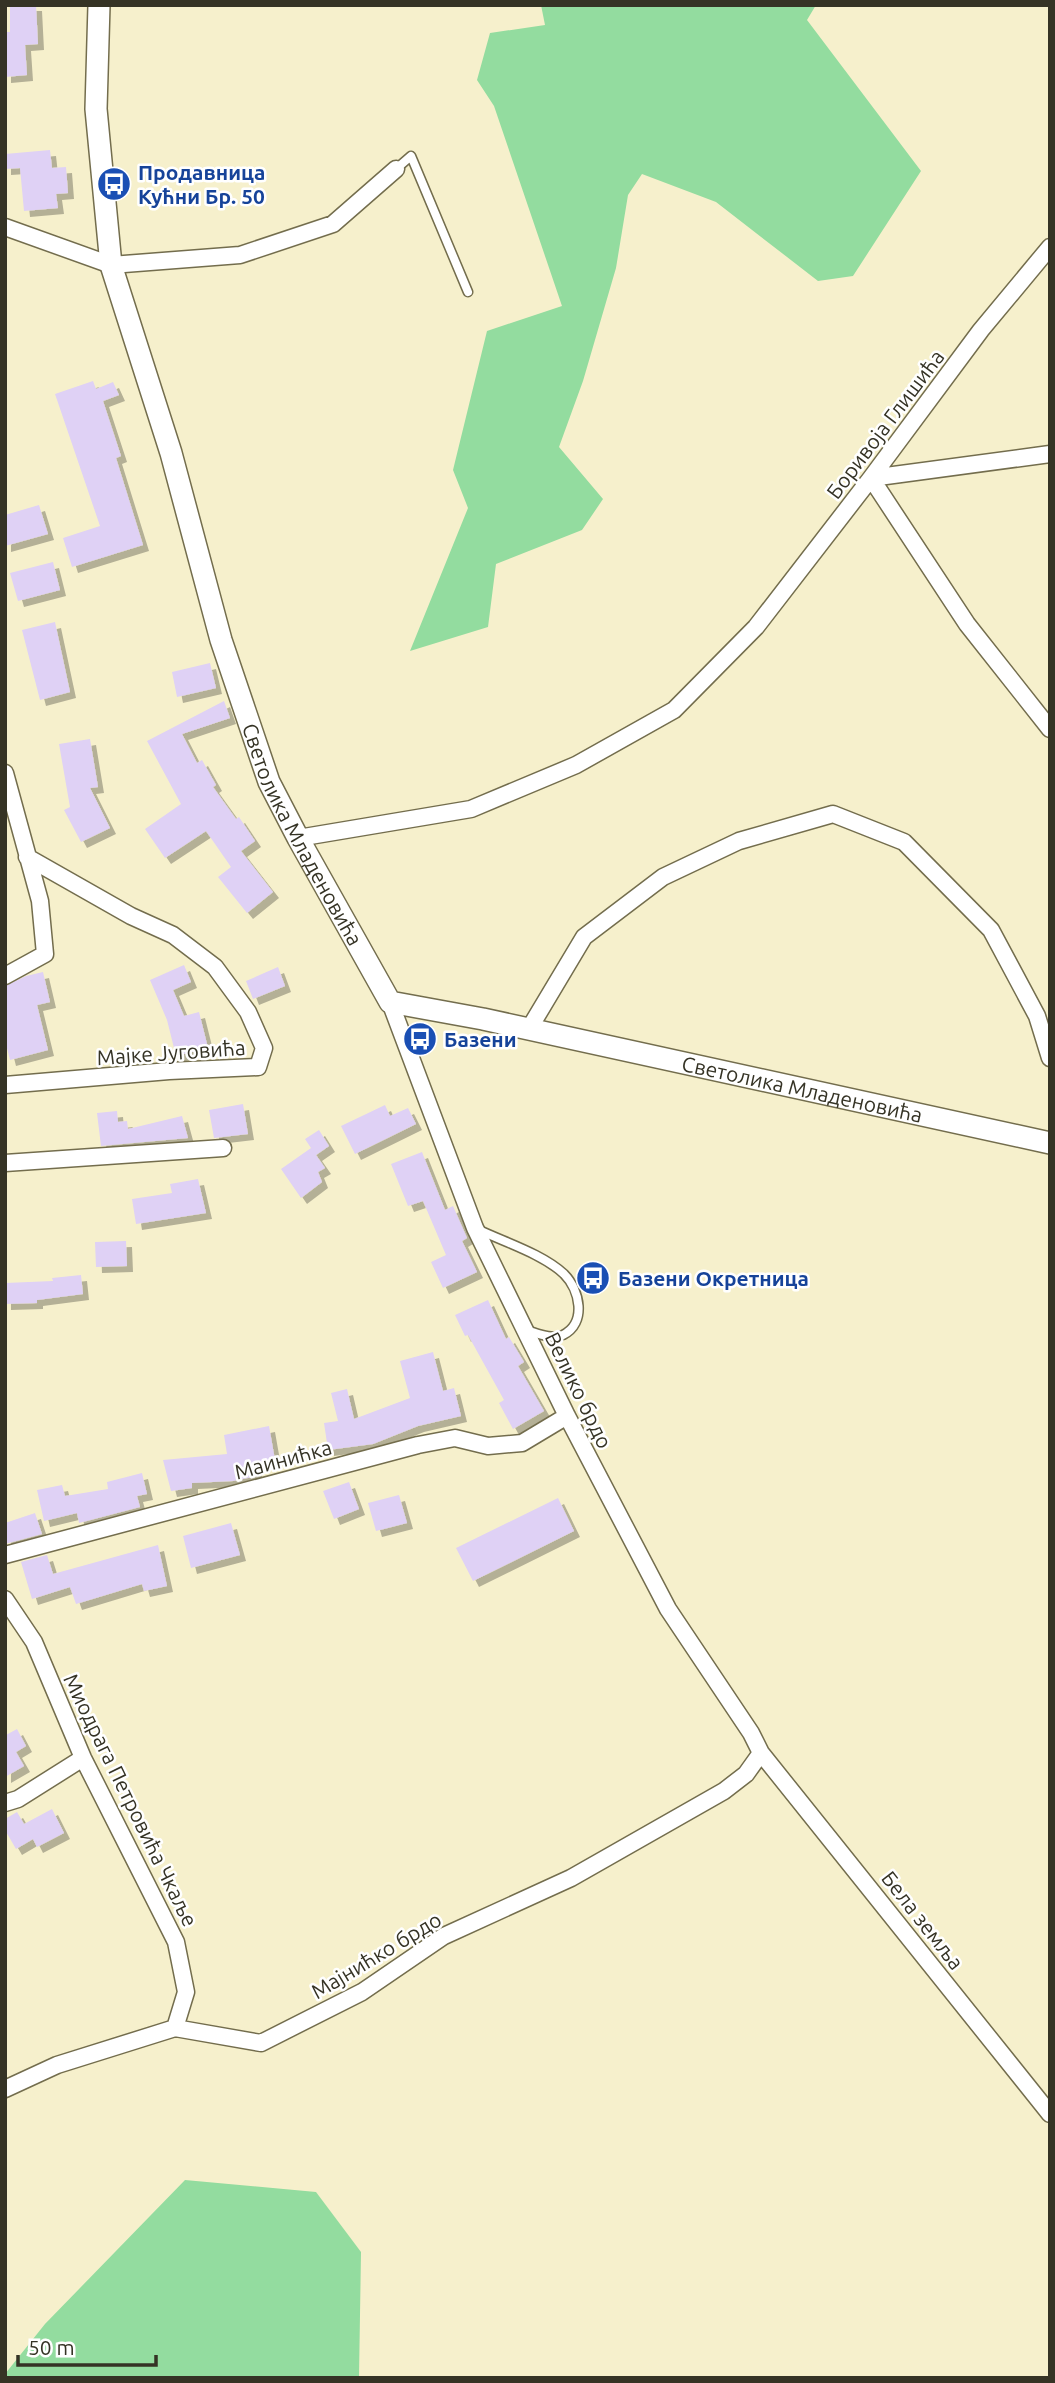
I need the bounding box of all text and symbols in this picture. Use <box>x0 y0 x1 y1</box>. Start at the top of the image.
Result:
place label: Продавница Кућни Бр. 50 <box>138 160 266 208</box>
bus stop icon: Продавница Кућни Бр. 50 <box>95 165 133 203</box>
street label: Боривоја Глишића <box>821 345 949 503</box>
street label: Светолика Младеновића <box>238 720 368 949</box>
bus stop icon: Базени <box>401 1020 439 1058</box>
place label: Базени <box>444 1027 517 1051</box>
street label: Мајке Југовића <box>96 1035 246 1069</box>
street label: Светолика Младеновића <box>680 1051 925 1127</box>
bus stop icon: Базени Окретница <box>574 1259 612 1297</box>
place label: Базени Окретница <box>618 1266 809 1290</box>
street label: Велико брдо <box>541 1328 617 1452</box>
street label: Маинићка <box>232 1434 334 1484</box>
street label: Миодрага Петровића Чкаље <box>59 1670 203 1930</box>
street label: Бела земља <box>877 1866 969 1974</box>
street label: Мајнићко брдо <box>307 1907 445 2003</box>
scale bar <box>18 2324 156 2368</box>
text: 50 m <box>28 2335 75 2359</box>

